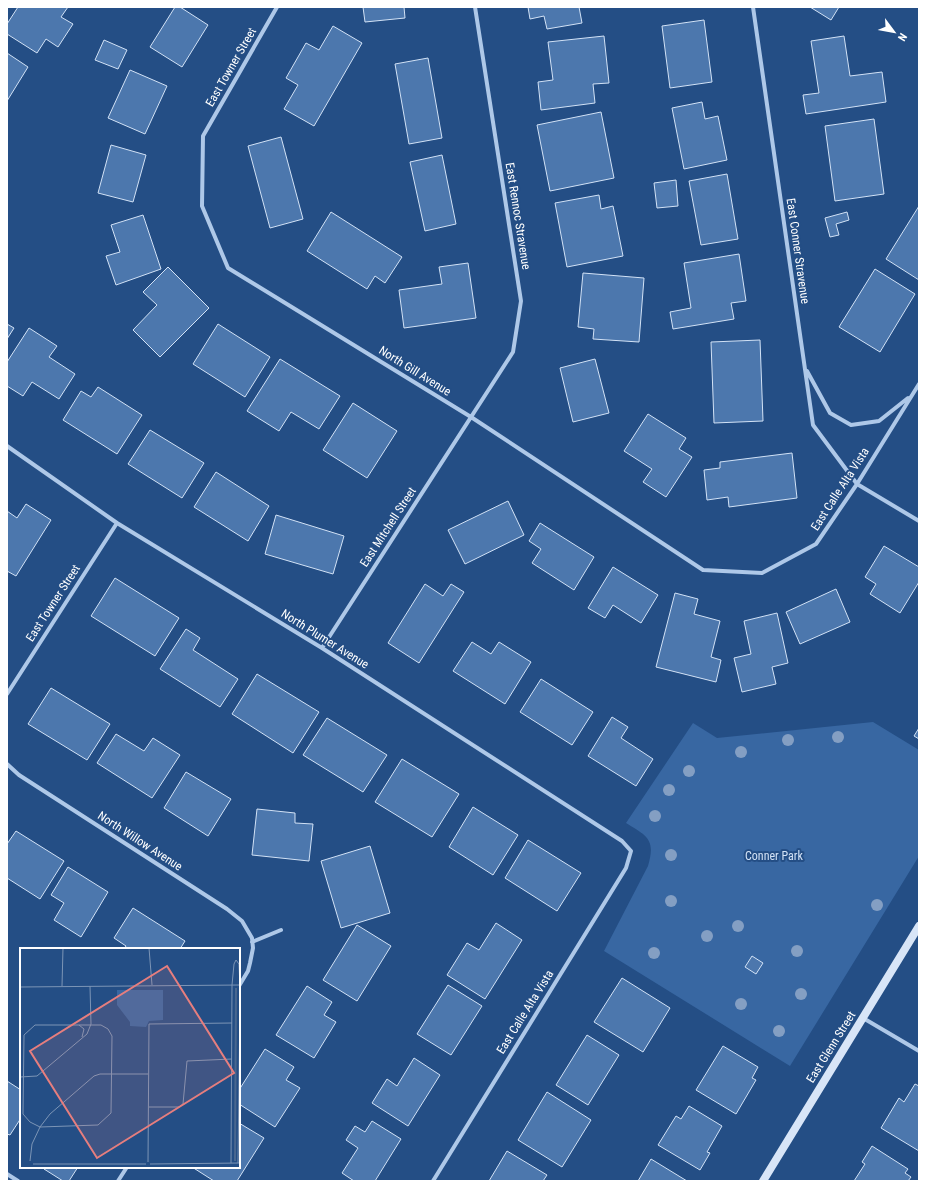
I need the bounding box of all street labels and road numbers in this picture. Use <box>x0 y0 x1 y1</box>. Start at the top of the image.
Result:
street label: East Towner Street <box>203 25 259 109</box>
street label: East Rennoc Stravenue <box>503 161 533 271</box>
street label: East Conner Stravenue <box>784 197 812 305</box>
street label: North Gill Avenue <box>376 343 454 399</box>
street label: East Calle Alta Vista <box>808 445 872 533</box>
street label: East Mitchell Street <box>357 484 419 569</box>
street label: East Towner Street <box>23 562 83 644</box>
street label: North Plumer Avenue <box>279 606 372 672</box>
street label: North Willow Avenue <box>95 808 185 874</box>
street label: East Calle Alta Vista <box>494 967 556 1056</box>
street label: East Glenn Street <box>803 1008 859 1085</box>

